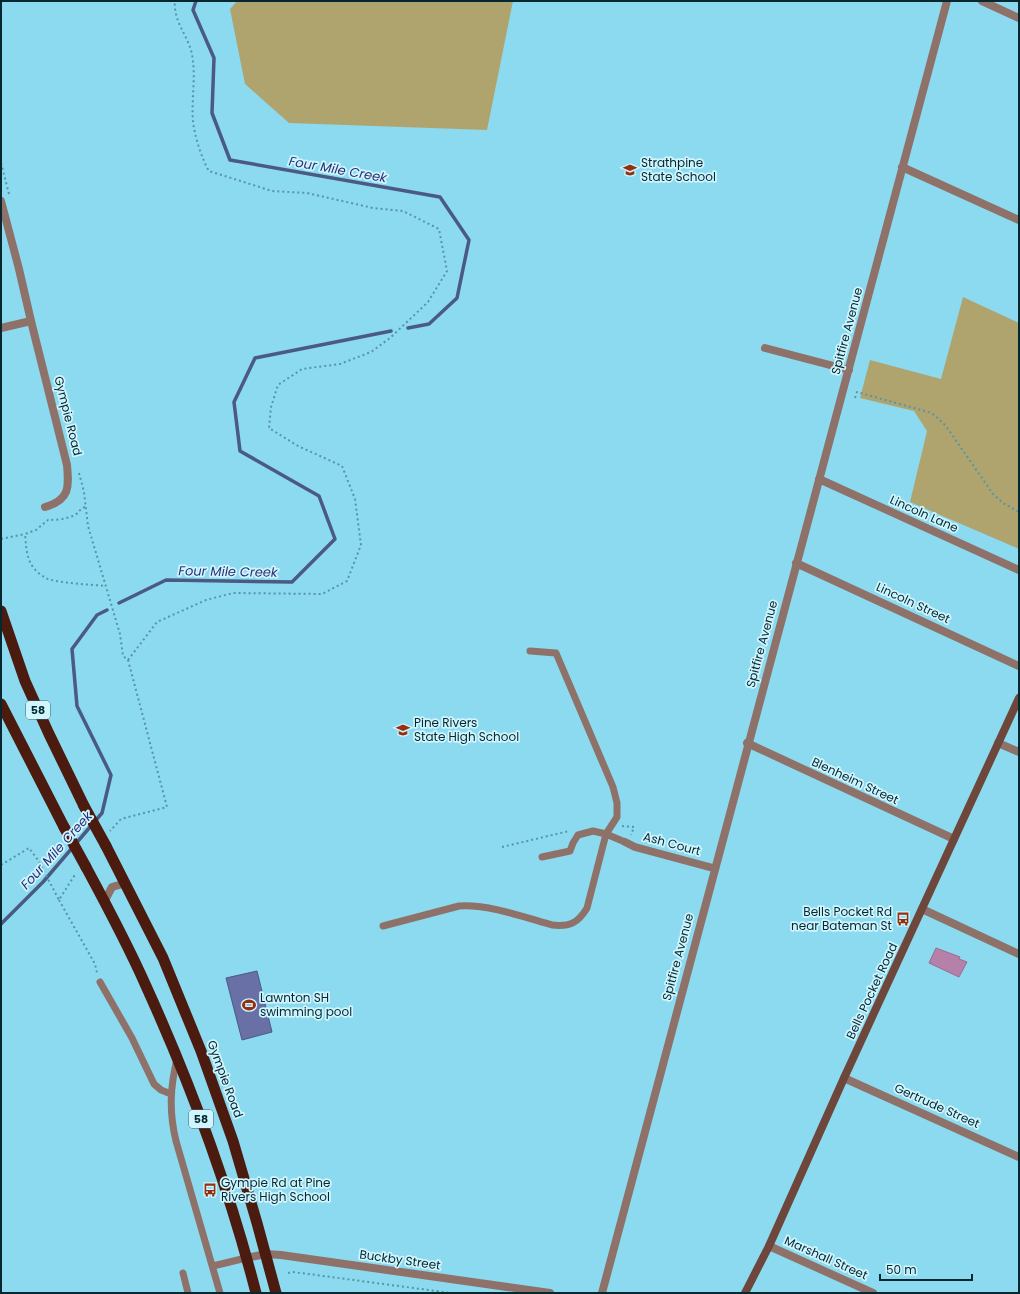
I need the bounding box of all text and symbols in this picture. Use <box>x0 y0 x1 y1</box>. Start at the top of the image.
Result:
water label: Four Mile Creek <box>287 152 390 188</box>
place label: Strathpine State School <box>641 154 716 185</box>
school or university icon: Strathpine State School <box>622 162 638 178</box>
street label: Spitfire Avenue <box>827 285 866 376</box>
street label: Gympie Road <box>50 374 87 457</box>
street label: Lincoln Lane <box>887 491 961 536</box>
water label: Four Mile Creek <box>178 561 279 582</box>
street label: Lincoln Street <box>873 578 953 627</box>
street label: Spitfire Avenue <box>742 598 781 689</box>
road number: 58 <box>26 701 50 719</box>
place label: Pine Rivers State High School <box>414 714 519 745</box>
school or university icon: Pine Rivers State High School <box>395 722 411 738</box>
street label: Blenheim Street <box>809 753 901 808</box>
water label: Four Mile Creek <box>16 806 97 894</box>
street label: Ash Court <box>642 828 703 859</box>
place label: Bells Pocket Rd near Bateman St <box>791 903 892 934</box>
street label: Spitfire Avenue <box>658 911 697 1002</box>
bus stop icon: Bells Pocket Rd near Bateman St <box>895 911 911 927</box>
street label: Bells Pocket Road <box>842 940 901 1042</box>
place label: Lawnton SH swimming pool <box>260 989 352 1020</box>
sports icon: Lawnton SH swimming pool <box>241 997 257 1013</box>
street label: Gympie Road <box>204 1038 247 1120</box>
street label: Gertrude Street <box>892 1079 983 1132</box>
road number: 58 <box>189 1110 213 1128</box>
place label: Gympie Rd at Pine Rivers High School <box>221 1174 330 1205</box>
bus stop icon: Gympie Rd at Pine Rivers High School <box>202 1182 218 1198</box>
street label: Marshall Street <box>782 1232 870 1283</box>
street label: Buckby Street <box>358 1245 442 1274</box>
scale bar <box>880 1256 972 1282</box>
text: 50 m <box>886 1261 917 1278</box>

